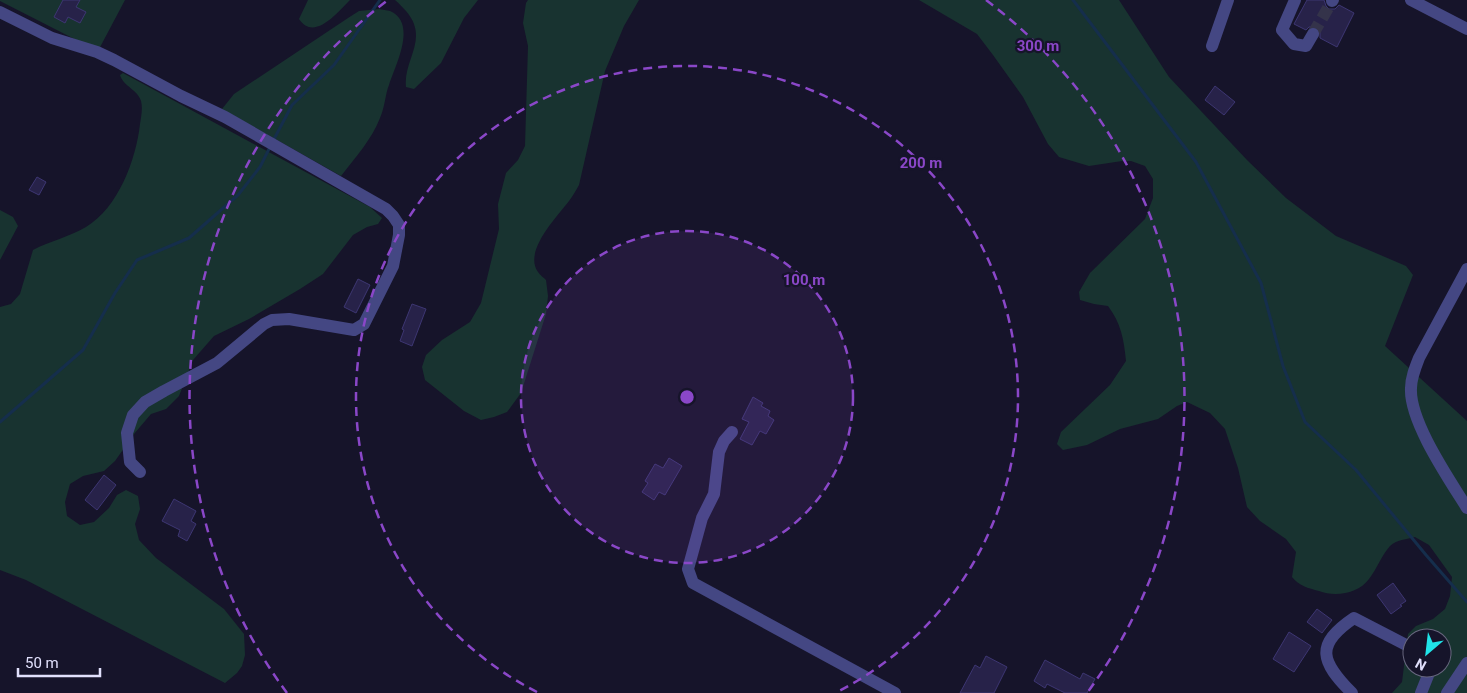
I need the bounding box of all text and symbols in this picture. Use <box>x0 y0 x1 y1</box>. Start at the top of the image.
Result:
text: 300 m <box>1017 37 1059 55</box>
text: 200 m <box>900 154 942 172</box>
text: 100 m <box>783 271 825 289</box>
centre of rings <box>678 388 696 406</box>
north arrow <box>1402 628 1452 678</box>
scale bar <box>18 646 100 678</box>
text: 50 m <box>25 654 59 672</box>
text: N <box>1413 655 1429 674</box>

